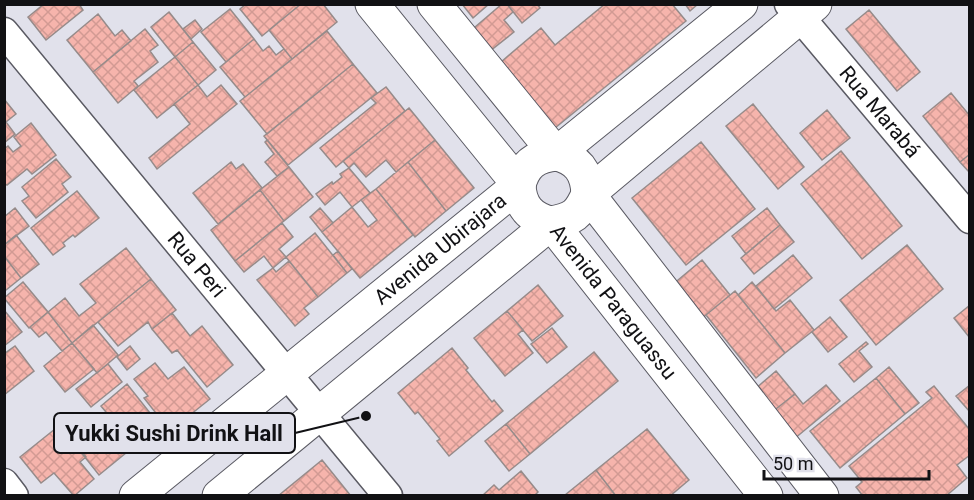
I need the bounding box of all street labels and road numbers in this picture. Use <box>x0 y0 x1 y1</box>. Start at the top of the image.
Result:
street label: Rua Marabá <box>834 61 925 163</box>
street label: Avenida Ubirajara <box>370 188 511 310</box>
street label: Avenida Paraguassu <box>545 220 682 384</box>
street label: Rua Peri <box>163 227 231 302</box>

